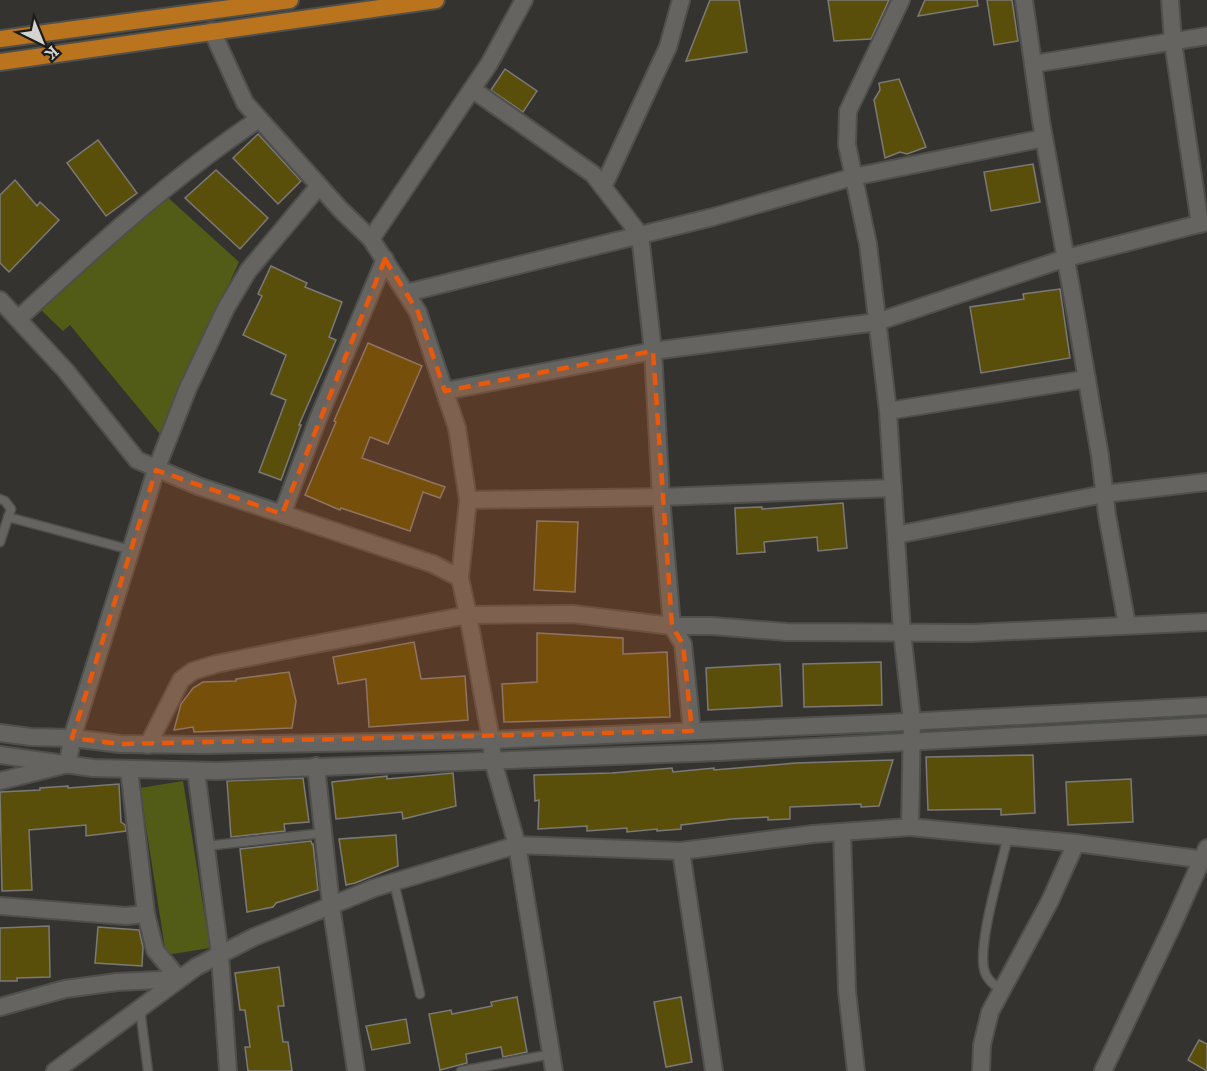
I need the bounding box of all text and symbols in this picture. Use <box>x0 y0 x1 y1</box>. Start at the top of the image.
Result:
north arrow <box>12 12 72 72</box>
text: K <box>41 42 63 65</box>

